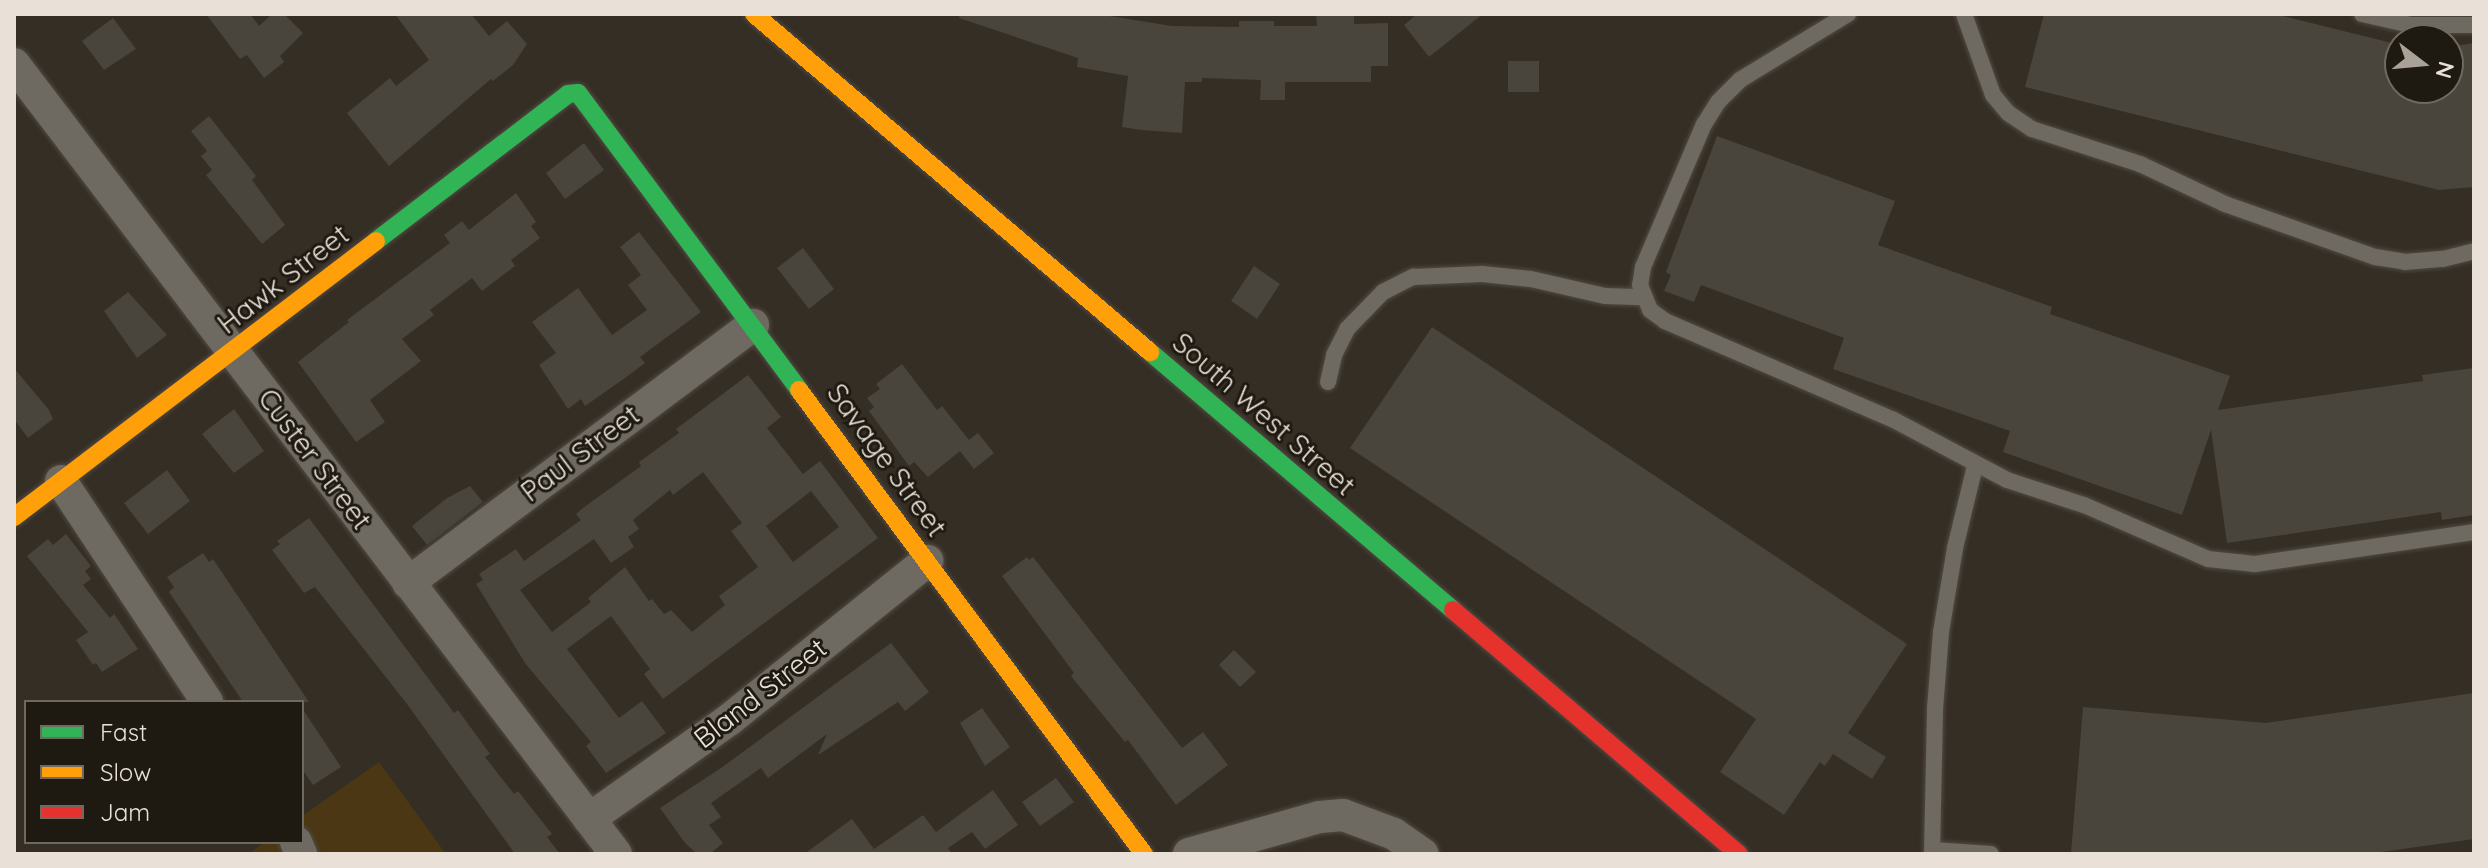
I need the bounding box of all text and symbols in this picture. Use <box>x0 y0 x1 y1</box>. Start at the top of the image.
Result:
north arrow <box>2384 24 2464 104</box>
text: N <box>2429 58 2461 82</box>
street label: Hawk Street <box>211 217 355 341</box>
street label: South West Street <box>1166 326 1362 502</box>
street label: Savage Street <box>820 377 954 543</box>
street label: Custer Street <box>251 382 379 536</box>
street label: Paul Street <box>514 398 646 508</box>
street label: Bland Street <box>687 631 833 755</box>
legend <box>24 700 304 844</box>
text: Fast <box>100 717 147 747</box>
text: Slow <box>100 757 151 787</box>
text: Jam <box>100 797 150 827</box>

